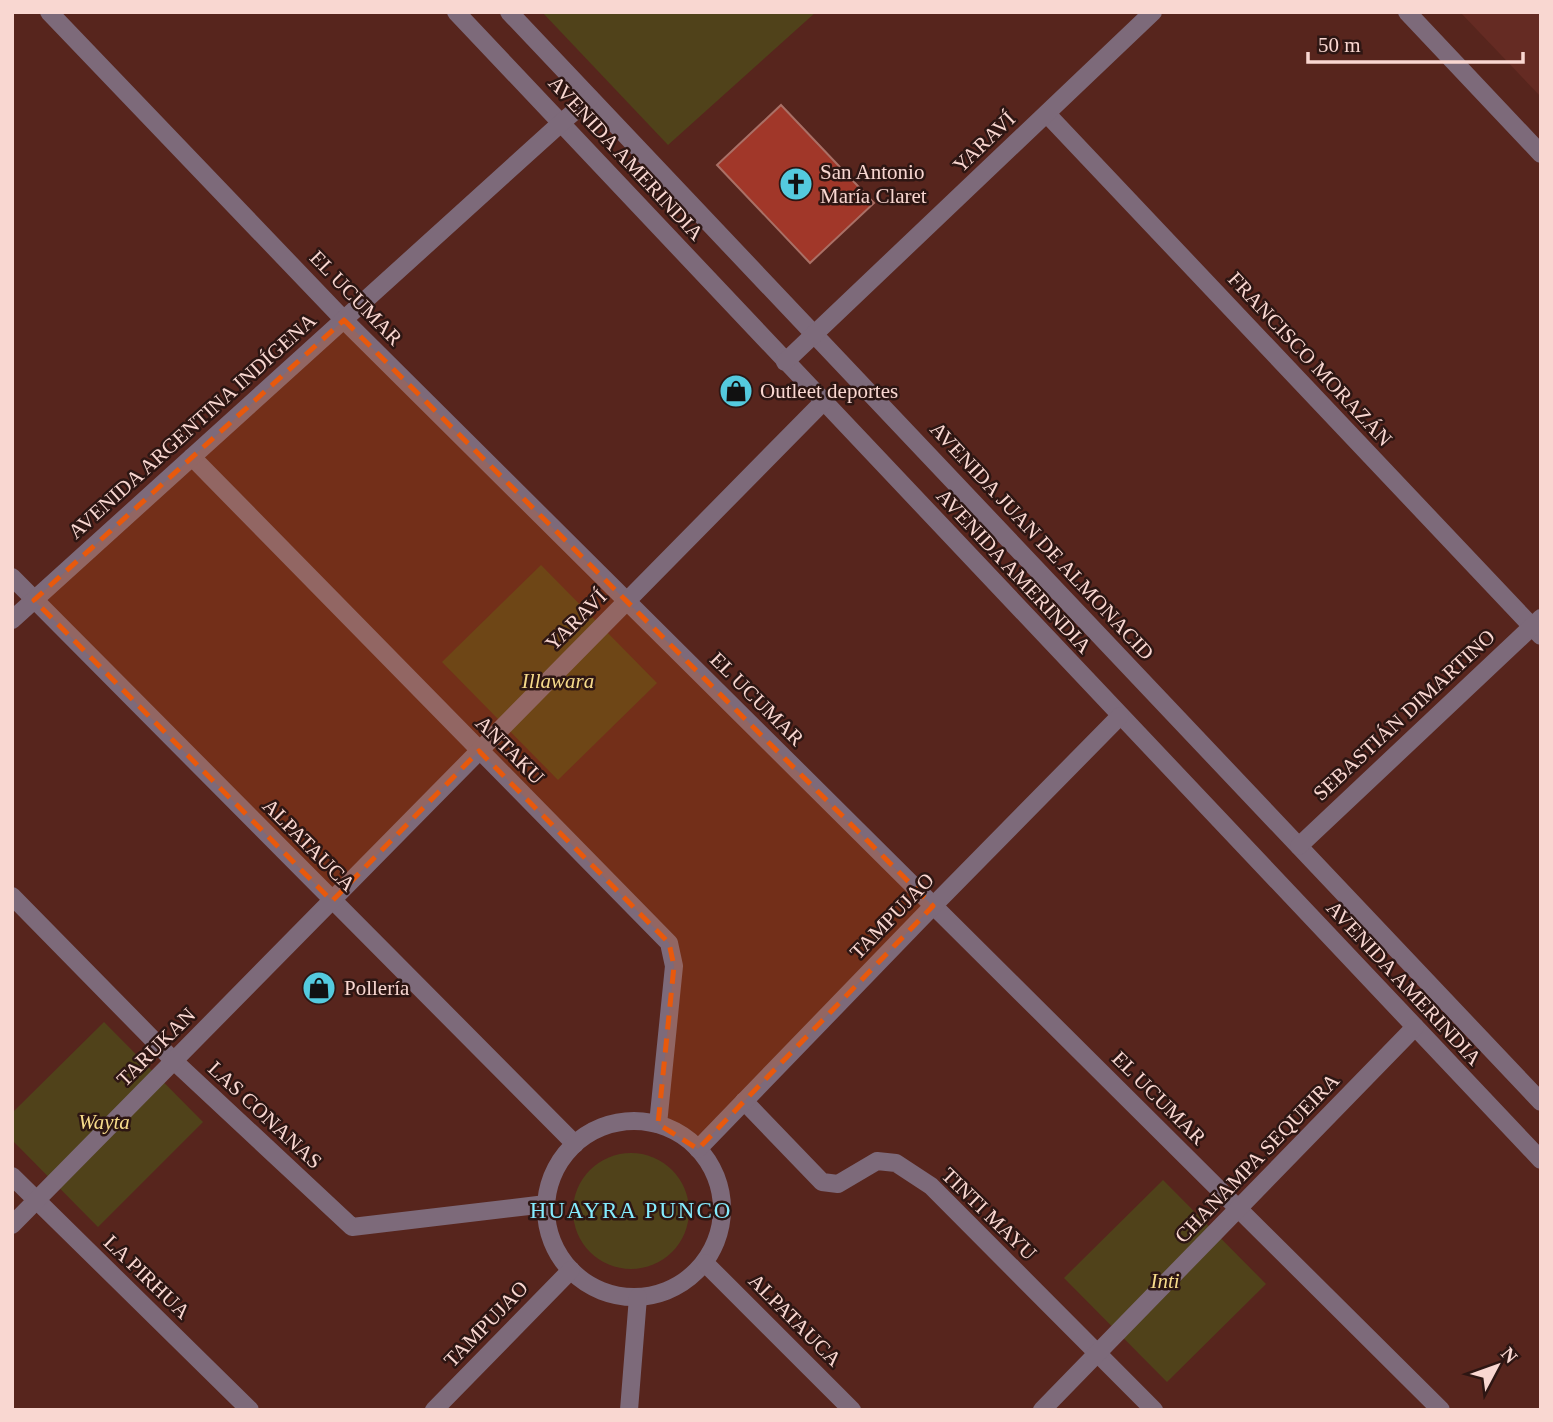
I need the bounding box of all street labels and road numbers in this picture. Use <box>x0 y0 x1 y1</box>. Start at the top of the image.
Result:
street label: AVENIDA AMERINDIA <box>544 71 709 246</box>
street label: YARAVÍ <box>948 107 1020 177</box>
street label: EL UCUMAR <box>305 246 407 350</box>
street label: FRANCISCO MORAZÁN <box>1223 267 1397 451</box>
street label: AVENIDA ARGENTINA INDÍGENA <box>63 308 321 544</box>
street label: AVENIDA JUAN DE ALMONACID <box>925 417 1159 665</box>
street label: AVENIDA AMERINDIA <box>932 484 1097 659</box>
street label: YARAVÍ <box>540 584 612 656</box>
street label: SEBASTIÁN DIMARTINO <box>1308 625 1500 805</box>
street label: EL UCUMAR <box>705 647 809 751</box>
street label: ANTAKU <box>471 711 549 789</box>
street label: ALPATAUCA <box>258 794 361 897</box>
street label: TAMPUJAO <box>845 868 939 964</box>
street label: AVENIDA AMERINDIA <box>1322 896 1487 1071</box>
street label: TARUKAN <box>112 1003 200 1091</box>
street label: EL UCUMAR <box>1107 1046 1211 1150</box>
street label: LAS CONANAS <box>203 1056 327 1174</box>
street label: CHANAMPA SEQUEIRA <box>1170 1068 1345 1248</box>
street label: TINTI MAYU <box>937 1163 1041 1265</box>
street label: LA PIRHUA <box>99 1230 196 1325</box>
street label: ALPATAUCA <box>744 1269 847 1372</box>
street label: TAMPUJAO <box>439 1276 533 1372</box>

